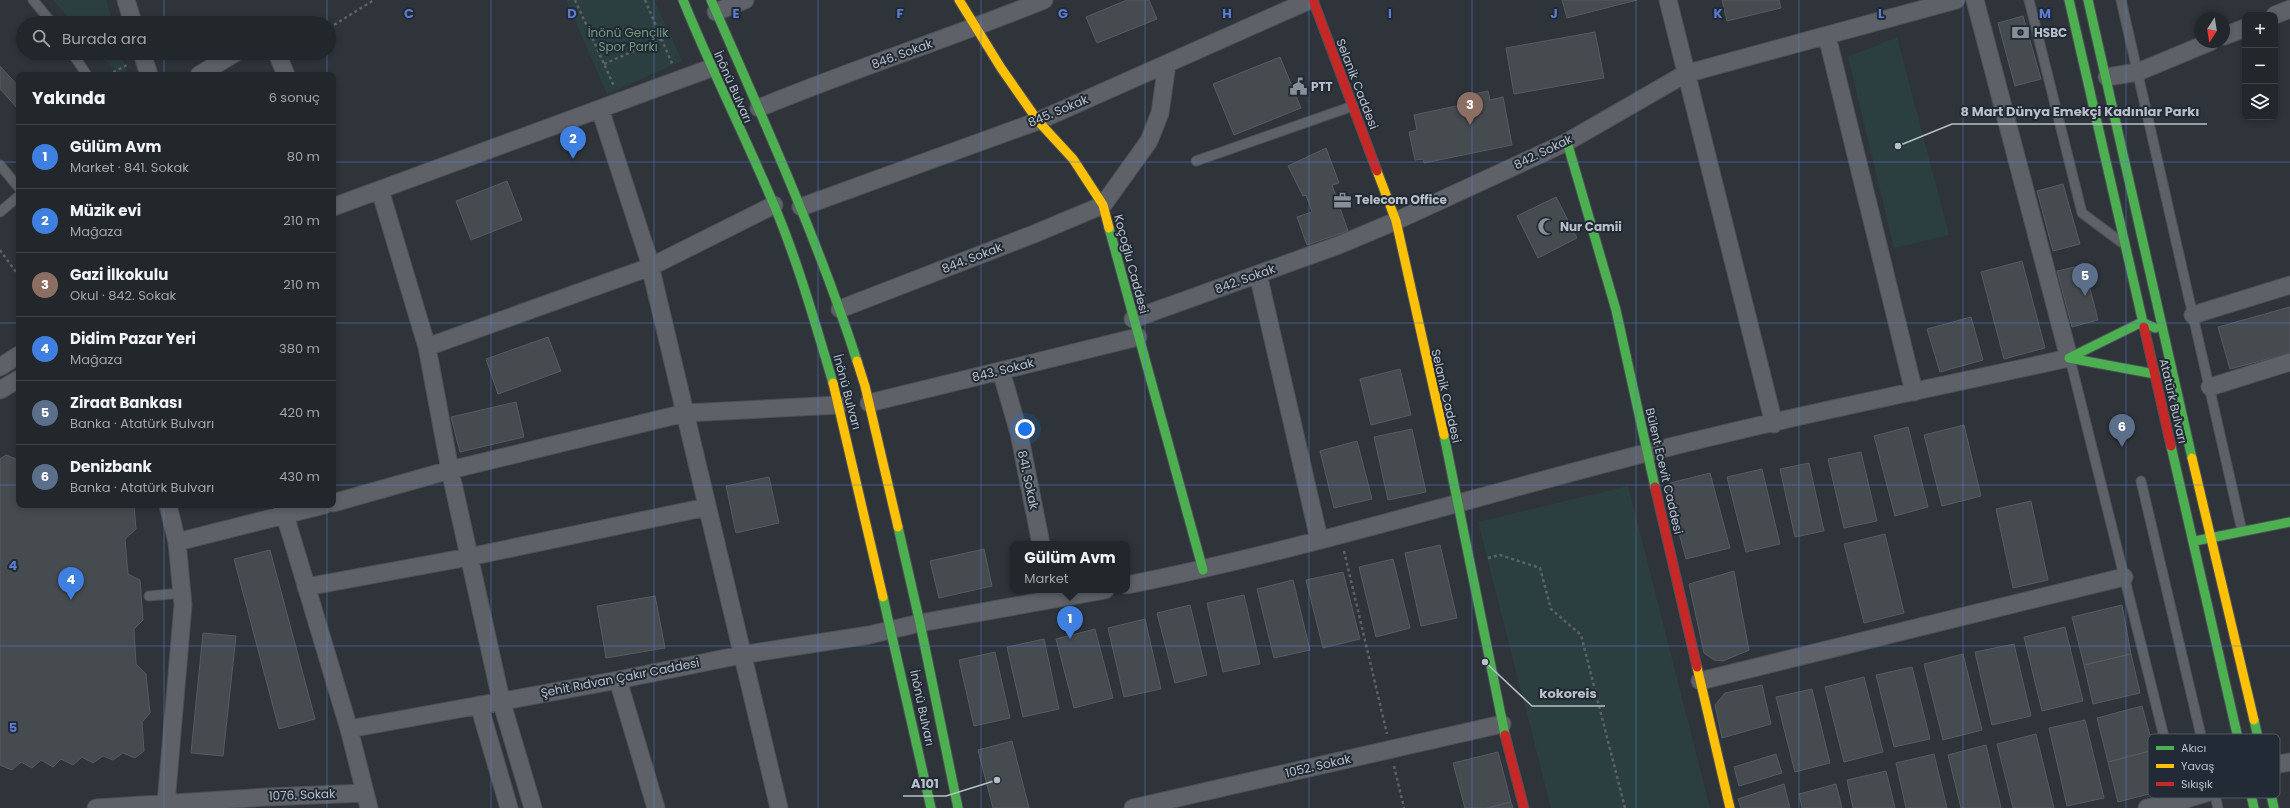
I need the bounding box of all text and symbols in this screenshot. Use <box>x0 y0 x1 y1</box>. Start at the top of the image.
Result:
text: C <box>404 4 414 23</box>
text: D <box>567 4 577 23</box>
text: E <box>732 4 740 23</box>
text: F <box>896 4 904 23</box>
text: G <box>1058 4 1068 23</box>
text: H <box>1222 4 1232 23</box>
text: I <box>1388 4 1392 23</box>
text: J <box>1550 4 1558 23</box>
text: K <box>1713 4 1723 23</box>
text: L <box>1878 4 1884 23</box>
text: M <box>2039 4 2051 23</box>
north arrow <box>2194 12 2230 48</box>
map controls <box>2242 12 2278 120</box>
button: + <box>2242 12 2278 48</box>
search box <box>16 16 336 60</box>
bank icon: HSBC <box>2011 23 2031 43</box>
park label: İnönü Gençlik Spor Parkı <box>588 24 669 55</box>
place label: HSBC <box>2034 24 2067 41</box>
icon: search <box>30 27 52 49</box>
text: Burada ara <box>62 28 147 49</box>
street label: 846. Sokak <box>869 34 935 72</box>
street label: Selanik Caddesi <box>1332 36 1383 132</box>
street label: İnönü Bulvarı <box>710 48 757 126</box>
button: − <box>2242 48 2278 84</box>
public building icon: PTT <box>1288 77 1308 97</box>
place label: PTT <box>1311 78 1333 95</box>
button: layers <box>2242 84 2278 120</box>
text: Yakında <box>32 86 105 110</box>
text: 6 sonuç <box>269 88 320 107</box>
street label: 845. Sokak <box>1025 90 1091 131</box>
pin: 3 <box>1457 92 1483 125</box>
callout: 8 Mart Dünya Emekçi Kadınlar Parkı <box>1952 99 2207 124</box>
text: 8 Mart Dünya Emekçi Kadınlar Parkı <box>1961 102 2199 121</box>
pin: 2 <box>560 126 586 159</box>
street label: 842. Sokak <box>1511 130 1576 173</box>
text: Gülüm Avm <box>70 136 161 157</box>
text: 1 <box>43 147 47 166</box>
text: 80 m <box>287 147 320 166</box>
text: Market · 841. Sokak <box>70 158 189 177</box>
office icon: Telecom Office <box>1332 190 1352 210</box>
place label: Telecom Office <box>1355 191 1447 208</box>
text: Müzik evi <box>70 200 141 221</box>
text: 2 <box>41 211 49 230</box>
text: 210 m <box>283 211 320 230</box>
street label: Koçoğlu Caddesi <box>1110 212 1153 315</box>
mosque icon: Nur Camii <box>1537 217 1557 237</box>
place label: Nur Camii <box>1560 218 1622 235</box>
text: Mağaza <box>70 222 122 241</box>
street label: 844. Sokak <box>939 238 1005 277</box>
street label: 842. Sokak <box>1212 260 1278 297</box>
pin: 5 <box>2072 263 2098 296</box>
text: Gazi İlkokulu <box>70 264 168 285</box>
text: 3 <box>41 275 49 294</box>
text: 210 m <box>283 275 320 294</box>
text: Okul · 842. Sokak <box>70 286 176 305</box>
text: Didim Pazar Yeri <box>70 328 196 349</box>
text: 4 <box>41 339 49 358</box>
text: 380 m <box>279 339 320 358</box>
street label: Selanik Caddesi <box>1427 347 1466 445</box>
text: Mağaza <box>70 350 122 369</box>
street label: İnönü Bulvarı <box>829 352 866 431</box>
street label: 843. Sokak <box>970 353 1036 385</box>
street label: Atatürk Bulvarı <box>2155 357 2192 445</box>
text: Ziraat Bankası <box>70 392 182 413</box>
text: 5 <box>41 403 49 422</box>
text: 420 m <box>279 403 320 422</box>
street label: Bülent Ecevit Caddesi <box>1642 406 1687 536</box>
text: Banka · Atatürk Bulvarı <box>70 414 214 433</box>
pin: 6 <box>2109 414 2135 447</box>
your location <box>1015 419 1035 439</box>
street label: 841. Sokak <box>1014 449 1043 512</box>
text: Denizbank <box>70 456 152 477</box>
text: 6 <box>41 467 49 486</box>
text: 430 m <box>279 467 320 486</box>
text: Banka · Atatürk Bulvarı <box>70 478 214 497</box>
popup <box>1010 541 1130 593</box>
text: Gülüm Avm <box>1024 547 1116 568</box>
text: 4 <box>9 556 18 575</box>
pin: 4 <box>58 567 84 600</box>
text: Market <box>1024 569 1069 588</box>
pin: 1 <box>1057 606 1083 639</box>
street label: Şehit Rıdvan Çakır Caddesi <box>539 654 701 701</box>
street label: İnönü Bulvarı <box>906 668 939 747</box>
callout: kokoreis <box>1532 681 1605 706</box>
text: kokoreis <box>1539 684 1597 703</box>
text: 5 <box>9 718 17 737</box>
legend <box>2148 734 2280 798</box>
text: Akıcı <box>2181 740 2206 756</box>
street label: 1052. Sokak <box>1283 750 1353 781</box>
text: Yavaş <box>2181 758 2214 774</box>
callout: A101 <box>903 771 946 796</box>
text: A101 <box>911 774 939 793</box>
text: Sıkışık <box>2181 776 2213 792</box>
street label: 1076. Sokak <box>268 785 336 804</box>

